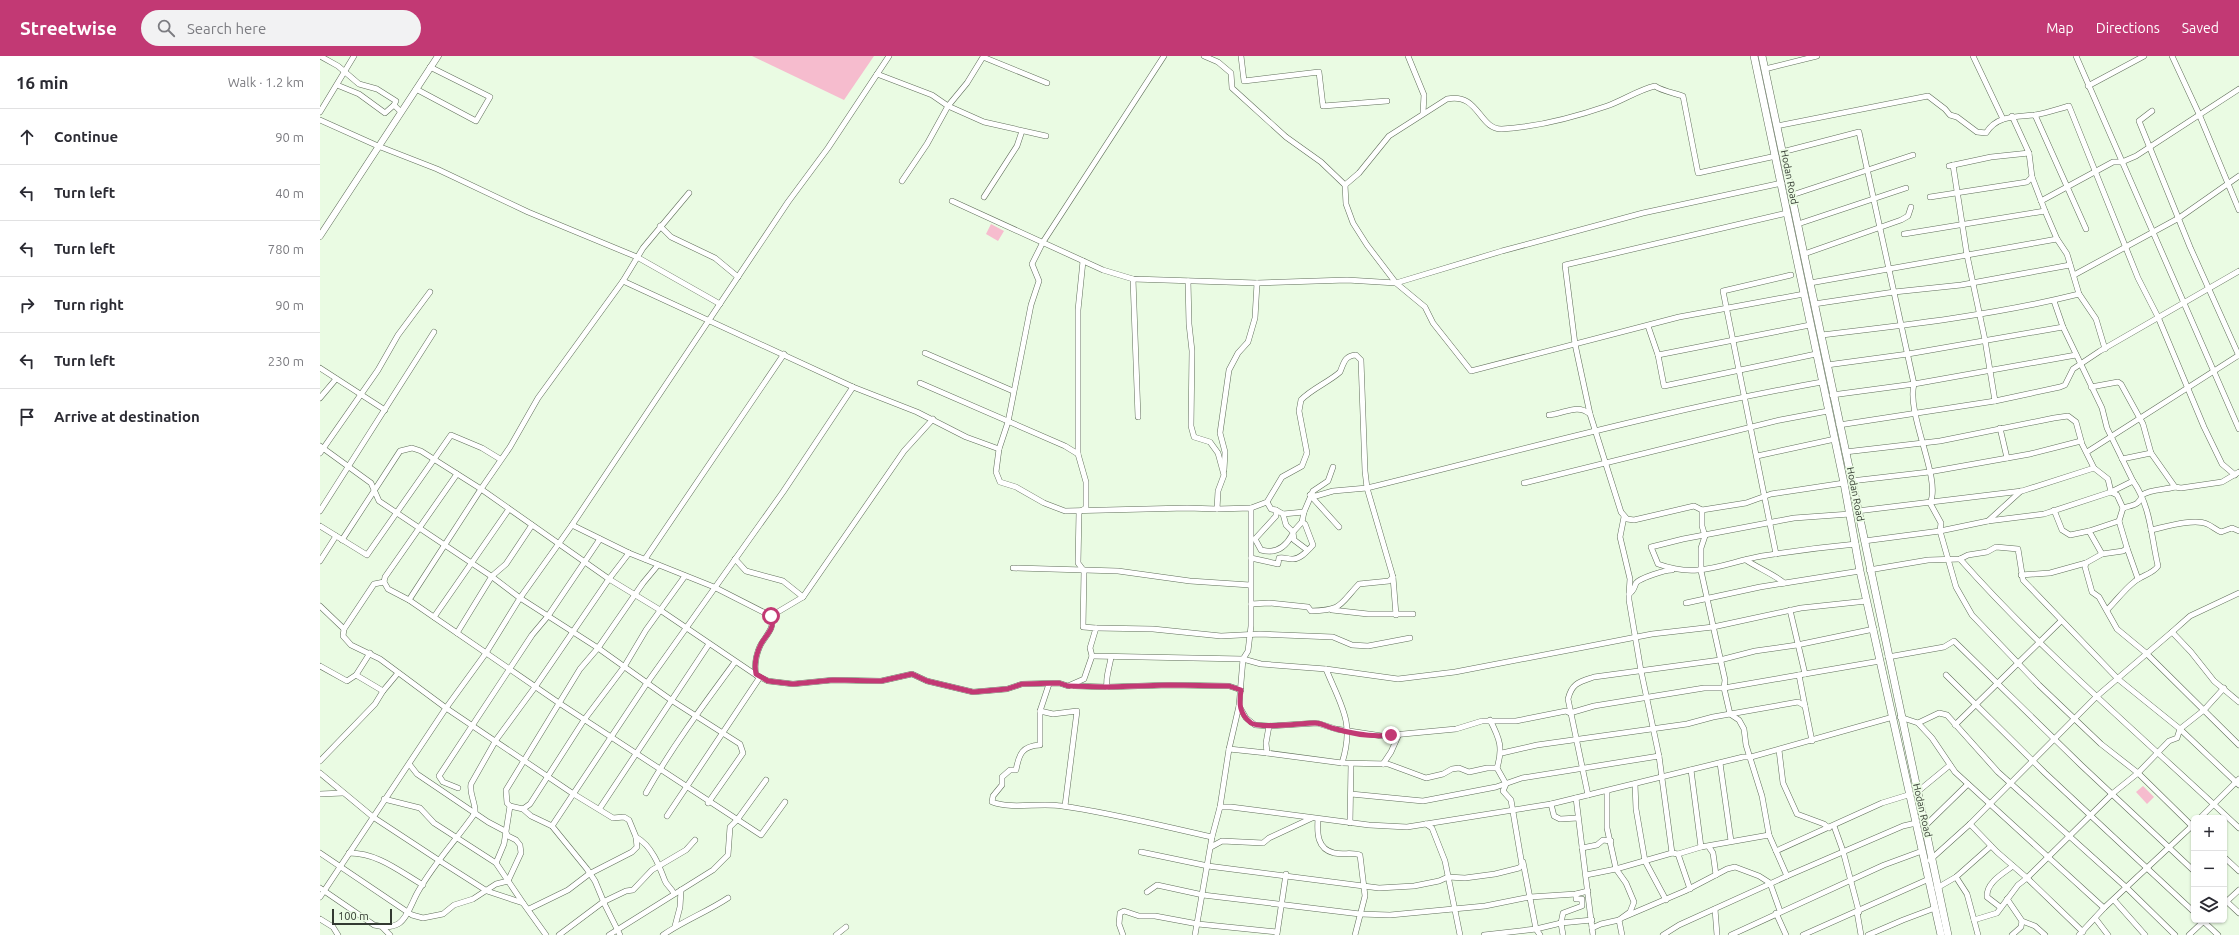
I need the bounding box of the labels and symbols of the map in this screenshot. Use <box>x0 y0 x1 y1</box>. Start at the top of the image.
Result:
street label: Hodan Road <box>1779 149 1800 205</box>
street label: Hodan Road <box>1845 466 1866 522</box>
route start <box>762 607 780 625</box>
route end <box>1382 726 1400 744</box>
street label: Hodan Road <box>1911 782 1934 838</box>
scale bar <box>332 907 392 926</box>

